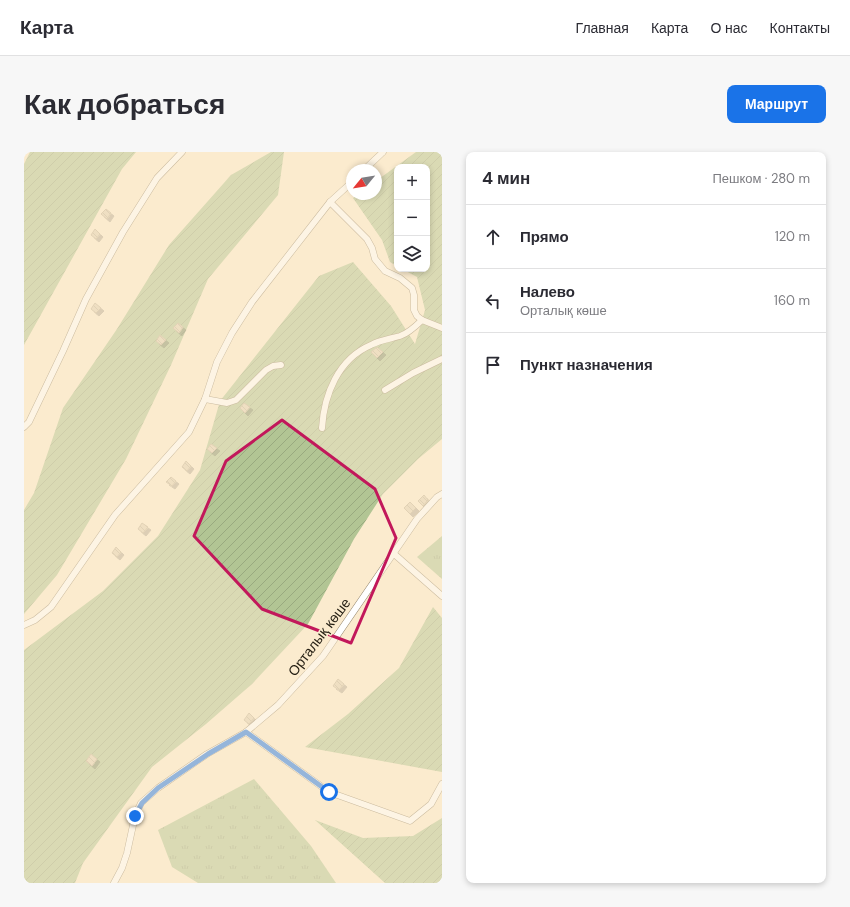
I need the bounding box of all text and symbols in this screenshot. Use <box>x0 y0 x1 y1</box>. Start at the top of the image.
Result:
text: Карта <box>20 15 74 40</box>
text: Главная <box>576 19 629 37</box>
text: Карта <box>651 19 688 37</box>
text: О нас <box>710 19 748 37</box>
text: Контакты <box>770 19 830 37</box>
button: Маршрут <box>727 85 826 123</box>
text: Как добраться <box>24 86 225 123</box>
north arrow <box>346 164 382 200</box>
map controls <box>394 164 430 272</box>
button: + <box>394 164 430 200</box>
text: 4 мин <box>482 167 530 189</box>
text: Пешком · 280 m <box>712 170 810 187</box>
button: − <box>394 200 430 236</box>
icon: ahead <box>482 226 504 248</box>
text: Прямо <box>520 227 569 247</box>
text: 120 m <box>775 228 810 245</box>
button: layers <box>394 236 430 272</box>
text: Налево <box>520 282 575 302</box>
icon: left <box>482 290 504 312</box>
text: 160 m <box>774 292 810 309</box>
text: Орталық көше <box>520 302 607 319</box>
icon: arrive <box>482 354 504 376</box>
text: Пункт назначения <box>520 355 653 375</box>
street label: Орталық көше <box>284 594 354 680</box>
route start <box>320 783 338 801</box>
route end <box>126 807 144 825</box>

